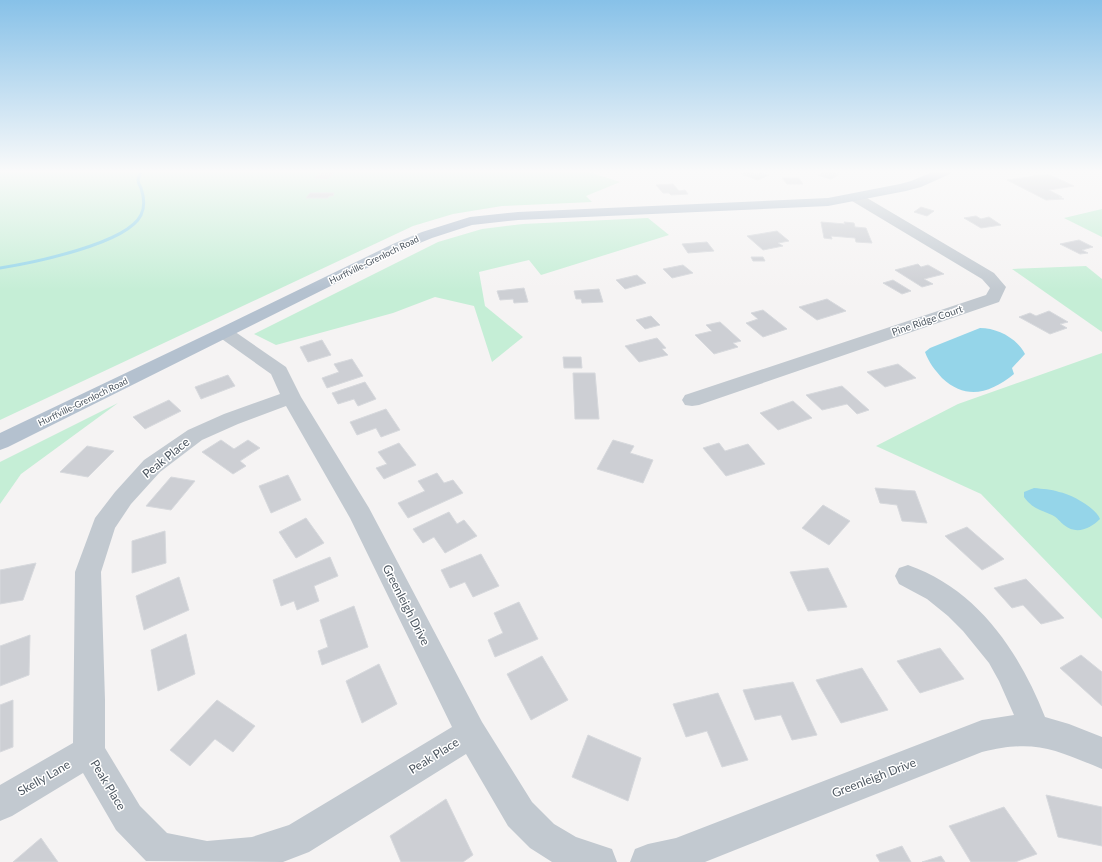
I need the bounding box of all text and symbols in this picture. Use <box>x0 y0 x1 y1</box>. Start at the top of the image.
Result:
street label: Hurffville-Grenloch Road <box>327 233 420 286</box>
street label: Pine Ridge Court <box>890 302 964 338</box>
street label: Hurffville-Grenloch Road <box>36 375 129 428</box>
street label: Peak Place <box>139 434 192 481</box>
street label: Greenleigh Drive <box>380 562 433 648</box>
street label: Peak Place <box>406 734 462 777</box>
street label: Greenleigh Drive <box>830 755 918 800</box>
street label: Skelly Lane <box>15 756 73 799</box>
street label: Peak Place <box>88 757 129 813</box>

